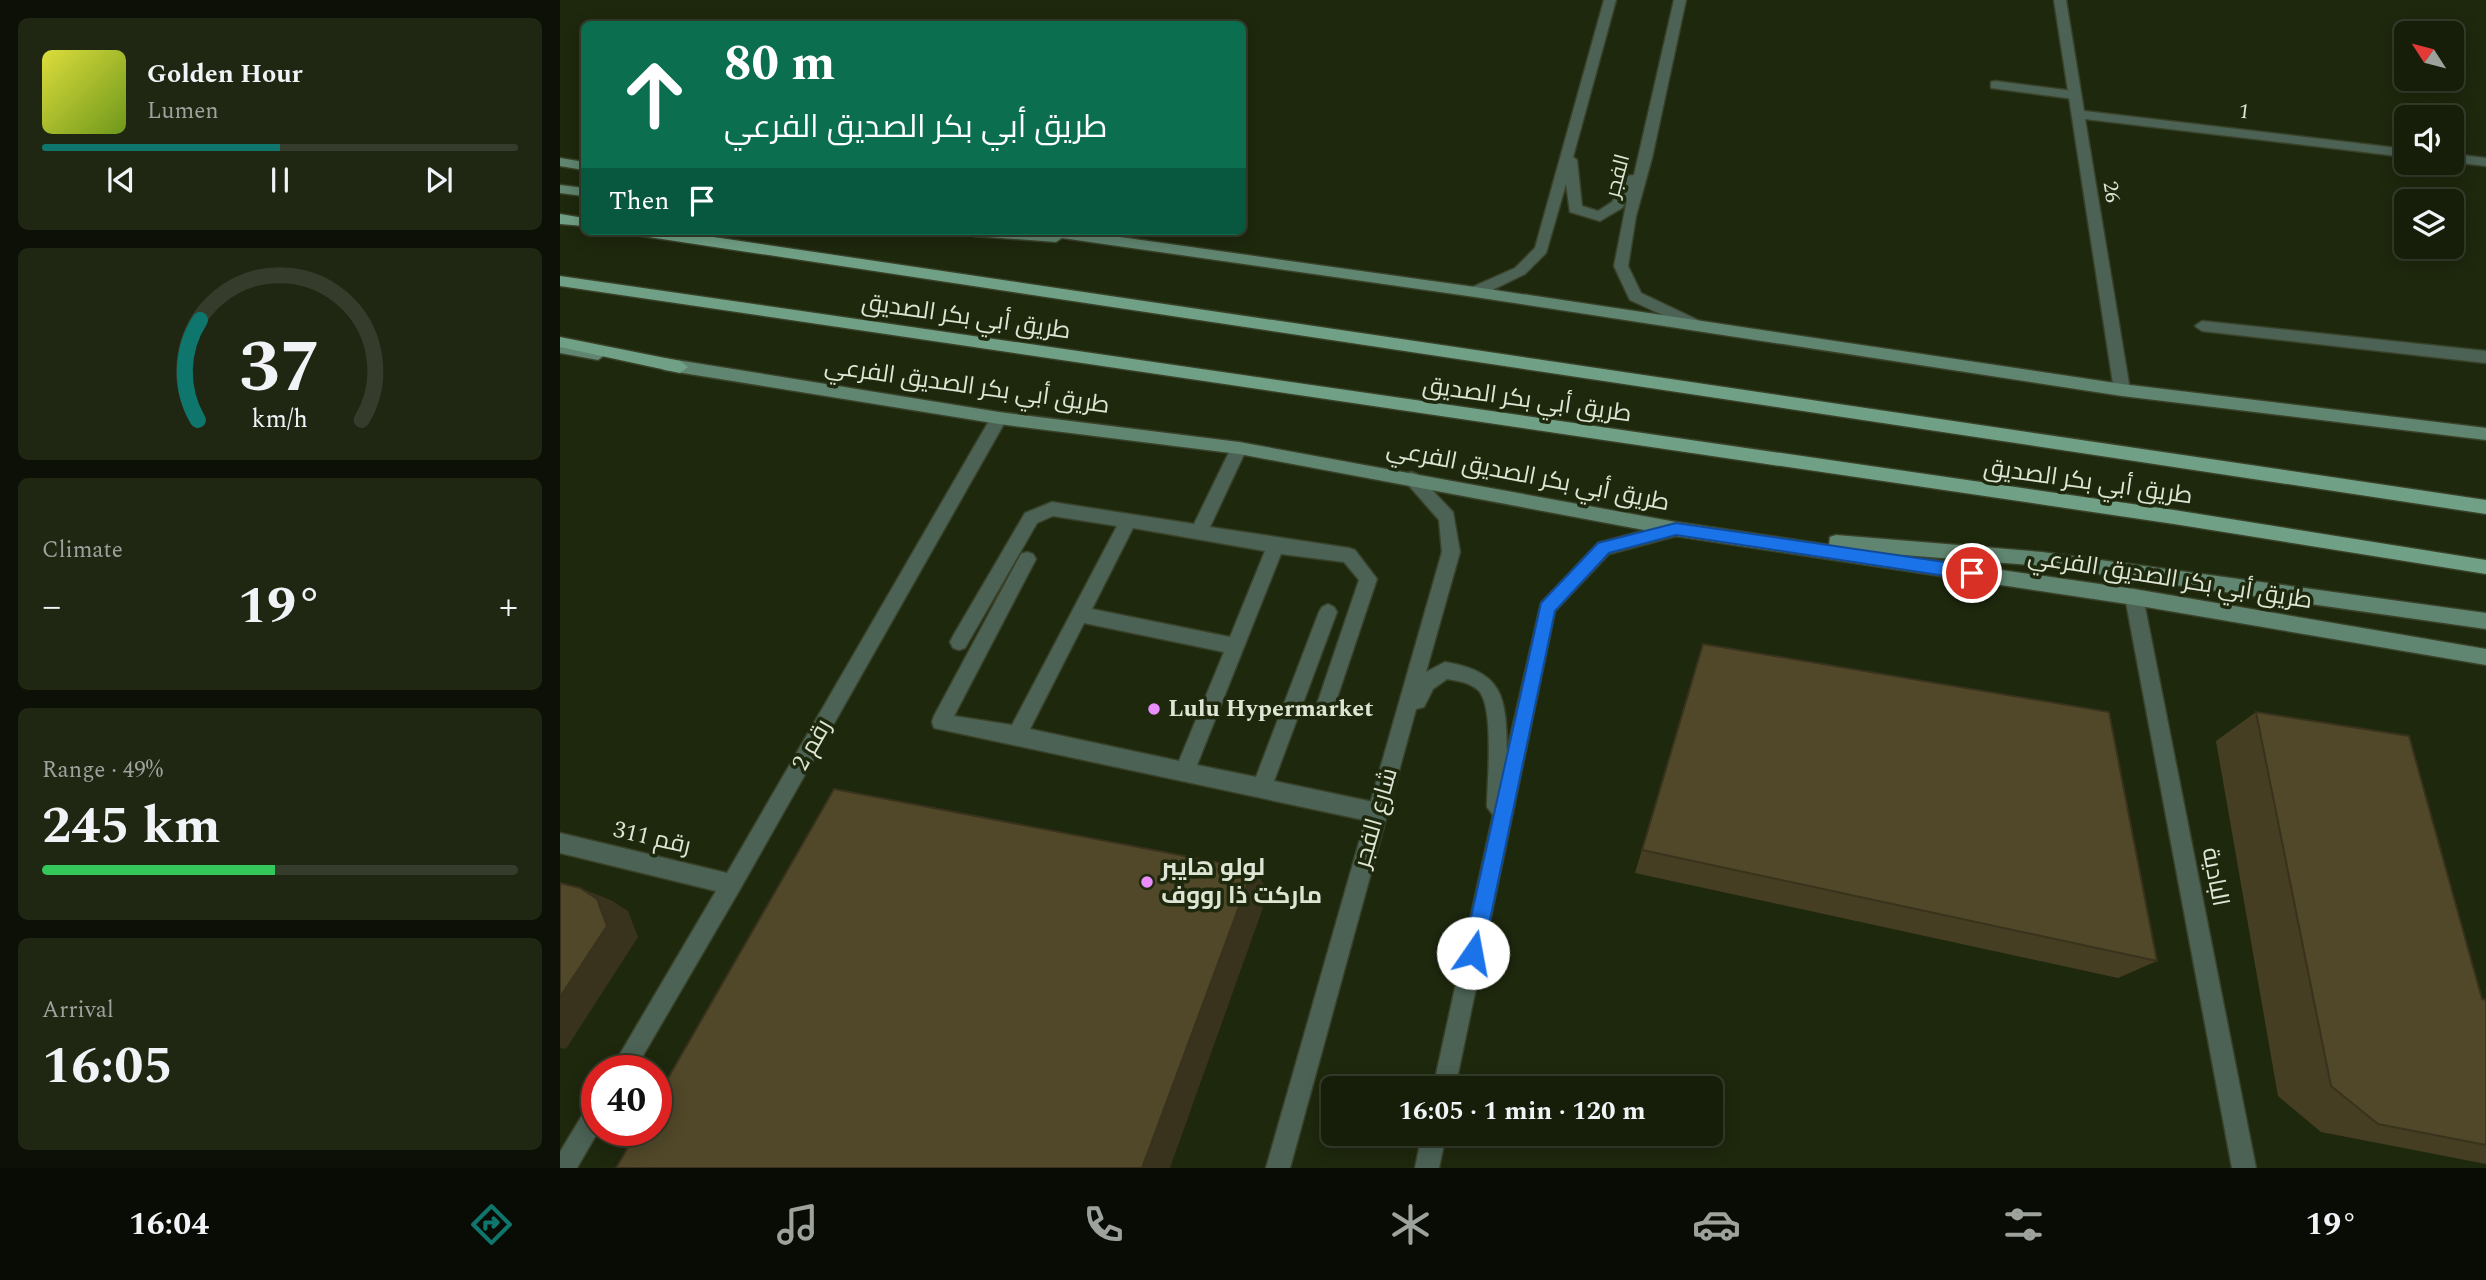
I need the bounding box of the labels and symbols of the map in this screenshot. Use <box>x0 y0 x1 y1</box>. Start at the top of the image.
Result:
north arrow <box>2394 21 2464 91</box>
street label: 1 <box>2237 95 2251 129</box>
street label: الفجر <box>1597 151 1639 202</box>
street label: 26 <box>2094 179 2128 205</box>
street label: طريق أبي بكر الصديق <box>859 285 1073 349</box>
street label: طريق أبي بكر الصديق الفرعي <box>822 348 1112 424</box>
street label: طريق أبي بكر الصديق <box>1420 368 1634 432</box>
street label: طريق أبي بكر الصديق الفرعي <box>1383 431 1673 521</box>
street label: طريق أبي بكر الصديق <box>1981 450 2195 514</box>
street label: طريق أبي بكر الصديق الفرعي <box>2025 539 2315 619</box>
pin <box>1942 543 2002 603</box>
place label: Lulu Hypermarket <box>1168 691 1374 727</box>
marker: Lulu Hypermarket <box>1146 701 1162 717</box>
street label: رقم 2 <box>783 712 841 778</box>
street label: شارع الفجر <box>1344 764 1407 874</box>
street label: رقم 311 <box>610 812 694 864</box>
street label: البادية <box>2192 845 2238 909</box>
place label: لولو هايبر ماركت ذا رووف <box>1160 850 1322 914</box>
marker: لولو هايبر ماركت ذا رووف <box>1139 874 1155 890</box>
position arrow <box>1436 916 1510 990</box>
speed limit sign: 40 <box>581 1055 672 1146</box>

